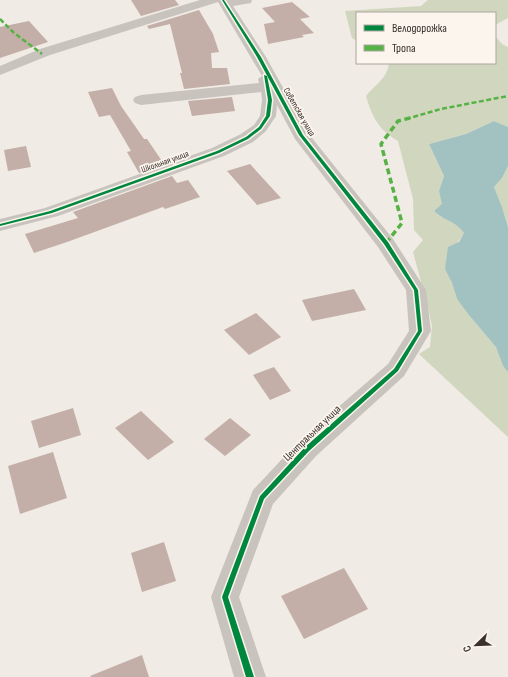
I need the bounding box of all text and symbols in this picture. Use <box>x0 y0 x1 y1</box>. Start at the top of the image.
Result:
legend <box>356 12 496 64</box>
text: Велодорожка <box>392 21 447 36</box>
text: Тропа <box>392 41 416 56</box>
street label: Советская улица <box>281 86 317 138</box>
street label: Школьная улица <box>140 148 190 176</box>
street label: Центральная улица <box>281 402 343 464</box>
north arrow <box>456 625 496 665</box>
text: С <box>460 643 474 654</box>

